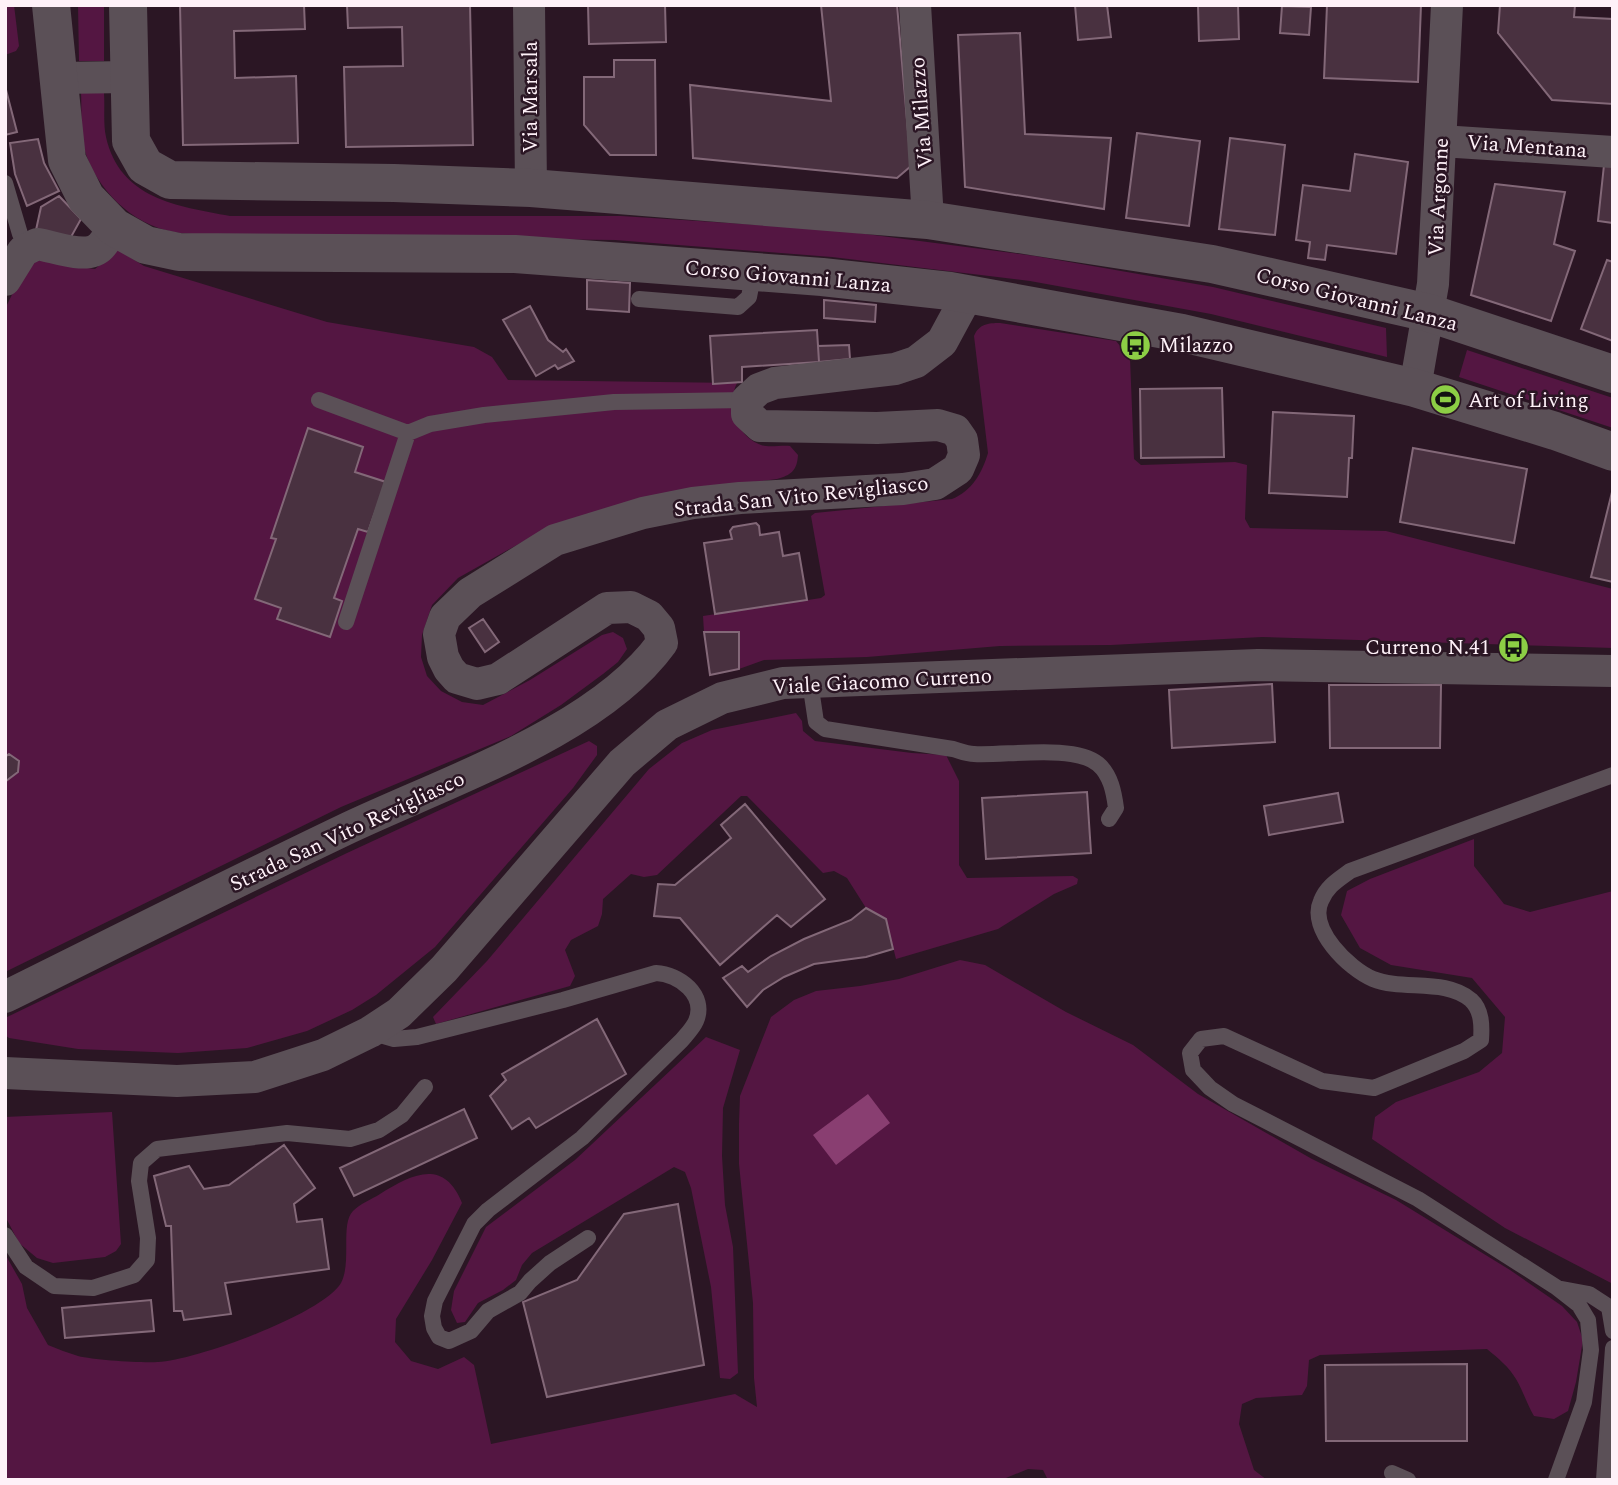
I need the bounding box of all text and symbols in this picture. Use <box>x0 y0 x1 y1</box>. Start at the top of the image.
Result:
street label: Via Marsala <box>515 40 547 153</box>
street label: Via Milazzo <box>902 56 942 170</box>
street label: Via Mentana <box>1466 127 1589 167</box>
street label: Via Argonne <box>1420 137 1458 257</box>
street label: Corso Giovanni Lanza <box>683 252 893 302</box>
street label: Corso Giovanni Lanza <box>1252 259 1462 341</box>
bus stop icon: Milazzo <box>1119 328 1153 362</box>
place label: Milazzo <box>1159 330 1233 362</box>
sports icon: Art of Living <box>1428 383 1462 417</box>
place label: Art of Living <box>1468 385 1589 417</box>
street label: Strada San Vito Revigliasco <box>672 468 930 526</box>
bus stop icon: Curreno N.41 <box>1496 630 1530 664</box>
place label: Curreno N.41 <box>1365 632 1490 664</box>
street label: Viale Giacomo Curreno <box>771 660 993 704</box>
street label: Strada San Vito Revigliasco <box>225 763 470 900</box>

